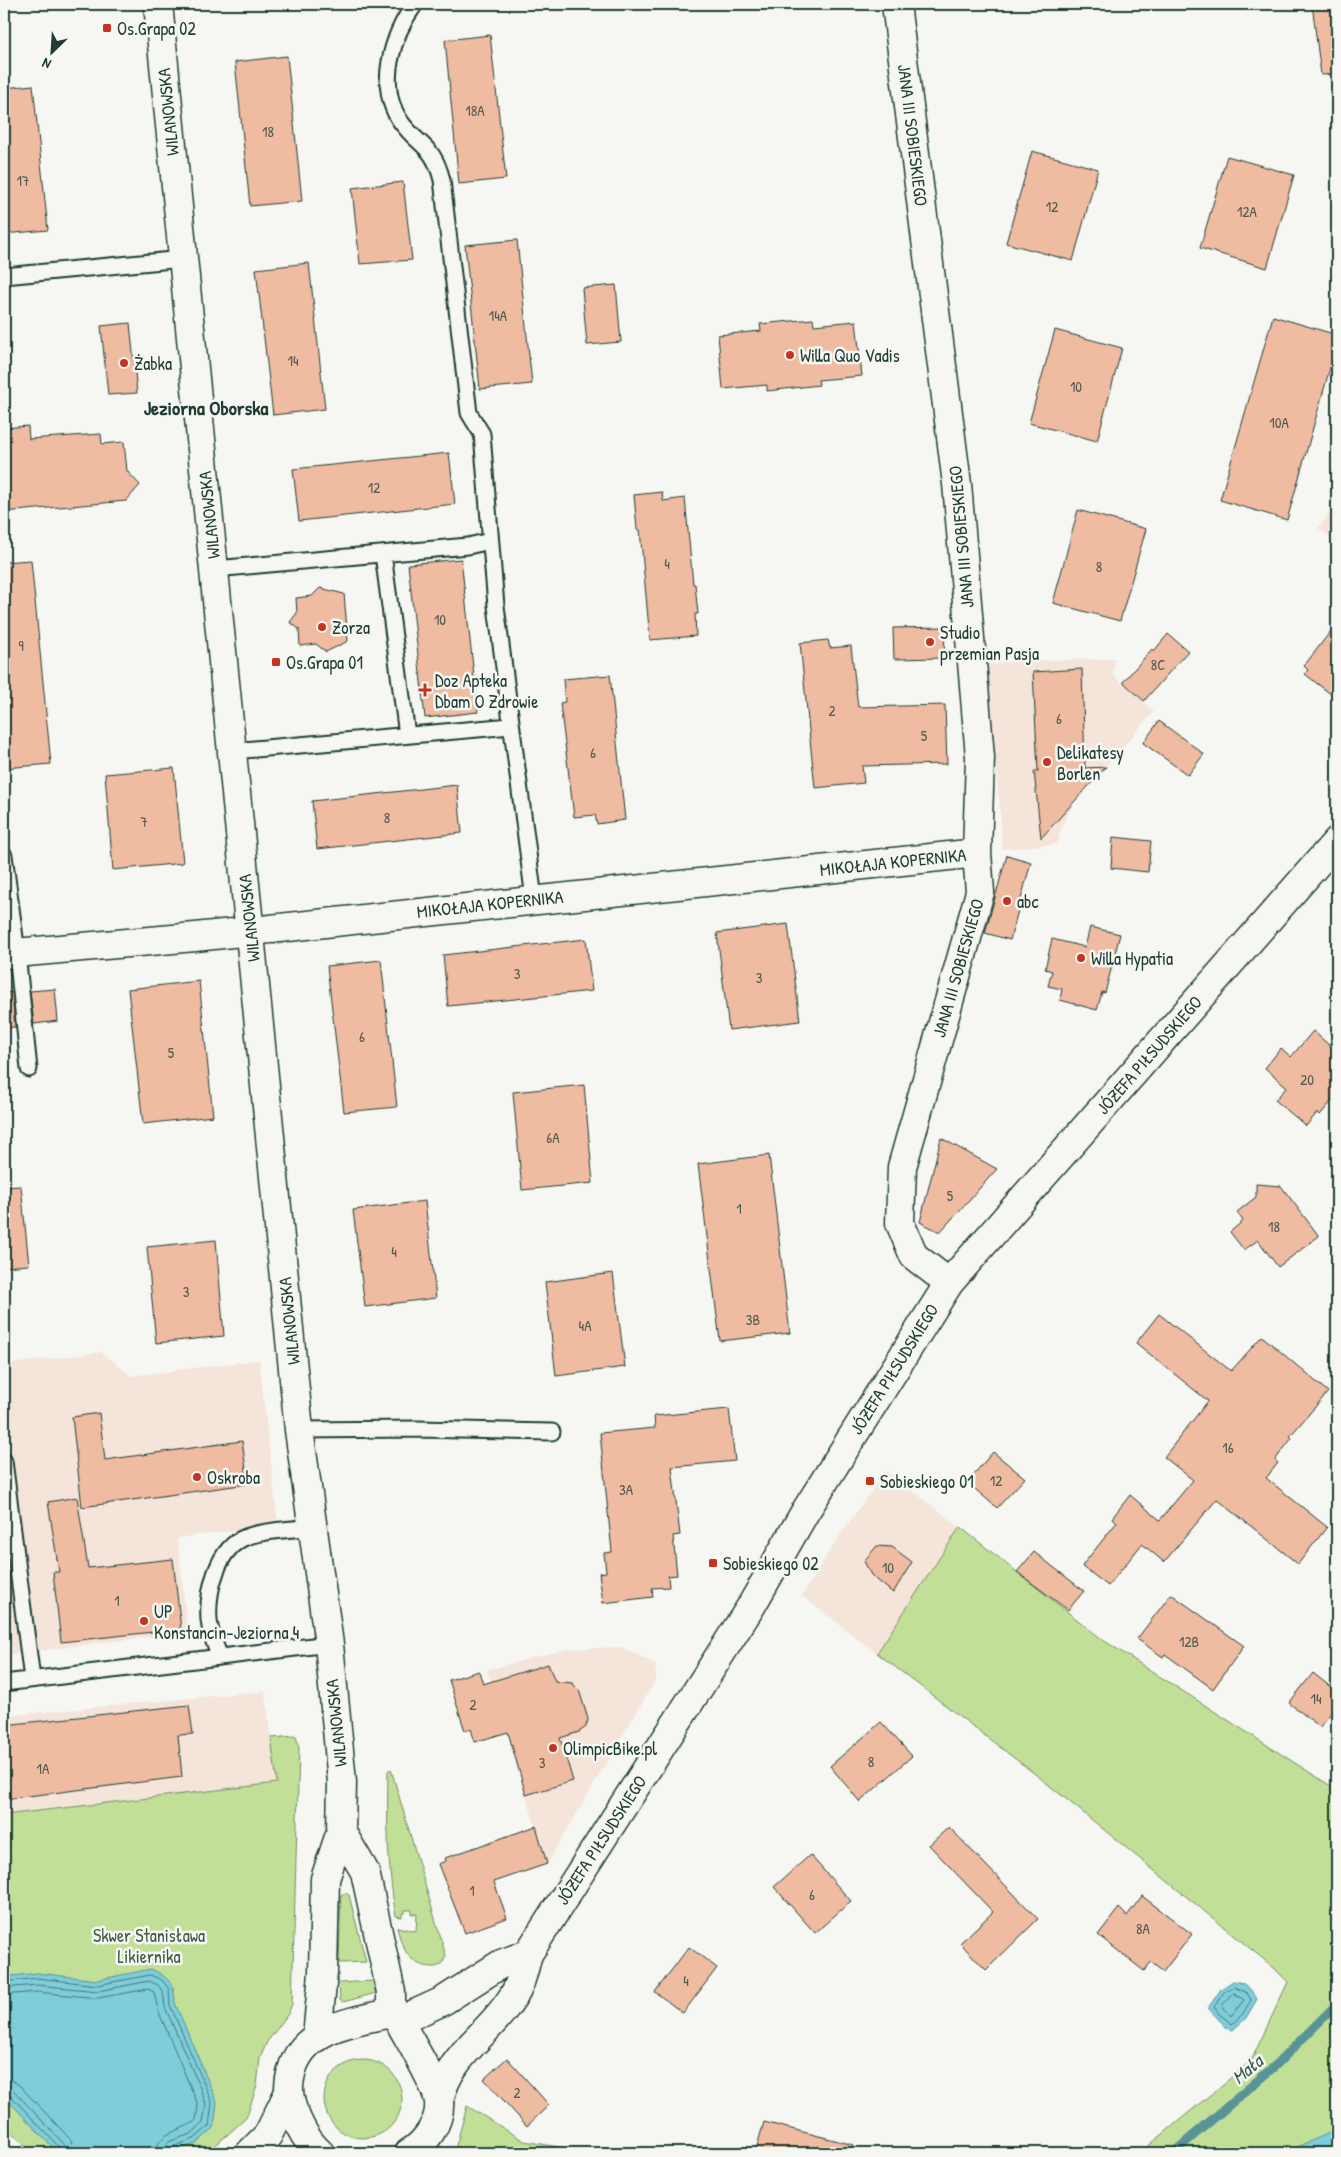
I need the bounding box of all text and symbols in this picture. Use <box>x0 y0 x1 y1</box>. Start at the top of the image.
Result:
place label: Os.Grapa 02 <box>117 16 196 41</box>
marker: Os.Grapa 02 <box>101 22 113 34</box>
north arrow <box>28 28 78 78</box>
text: N <box>38 54 54 74</box>
street label: JANA III SOBIESKIEGO <box>892 63 934 207</box>
street label: WILANOWSKA <box>151 67 185 157</box>
house number: 18A <box>465 100 485 121</box>
house number: 18 <box>262 121 274 142</box>
house number: 17 <box>17 170 29 191</box>
house number: 12 <box>1046 196 1058 217</box>
house number: 12A <box>1237 201 1258 222</box>
house number: 14A <box>489 305 508 326</box>
place label: Willa Quo Vadis <box>800 343 900 368</box>
marker: Willa Quo Vadis <box>784 349 796 361</box>
house number: 14 <box>287 350 299 371</box>
place label: Żabka <box>134 351 172 376</box>
marker: Żabka <box>118 357 130 369</box>
house number: 10 <box>1070 376 1082 397</box>
district label: Jeziorna Oborska <box>144 394 268 421</box>
house number: 10A <box>1269 412 1289 433</box>
street label: JANA III SOBIESKIEGO <box>942 465 980 609</box>
street label: WILANOWSKA <box>192 470 226 560</box>
house number: 12 <box>368 477 380 498</box>
house number: 4 <box>664 553 670 574</box>
house number: 8 <box>1096 556 1102 577</box>
house number: 10 <box>434 609 446 630</box>
place label: Zorza <box>332 615 370 640</box>
place label: Studio przemian Pasja <box>940 620 1039 666</box>
marker: Zorza <box>316 621 328 633</box>
house number: 9 <box>18 635 24 656</box>
marker: Studio przemian Pasja <box>924 636 936 648</box>
place label: Os.Grapa 01 <box>286 650 363 675</box>
house number: 8C <box>1151 654 1165 675</box>
marker: Os.Grapa 01 <box>270 656 282 668</box>
place label: Doz Apteka Dbam O Zdrowie <box>435 668 538 714</box>
marker: Doz Apteka Dbam O Zdrowie <box>419 684 431 696</box>
house number: 2 <box>828 700 836 721</box>
house number: 6 <box>1056 708 1062 729</box>
house number: 5 <box>921 725 928 746</box>
place label: Delikatesy Borlen <box>1057 740 1124 786</box>
house number: 6 <box>590 742 596 763</box>
marker: Delikatesy Borlen <box>1041 756 1053 768</box>
house number: 8 <box>384 807 390 828</box>
house number: 7 <box>140 811 148 832</box>
street label: MIKOŁAJA KOPERNIKA <box>819 842 968 882</box>
street label: WILANOWSKA <box>232 873 266 963</box>
street label: MIKOŁAJA KOPERNIKA <box>416 884 565 924</box>
place label: abc <box>1017 889 1038 914</box>
marker: abc <box>1001 895 1013 907</box>
street label: JANA III SOBIESKIEGO <box>926 896 990 1040</box>
place label: Willa Hypatia <box>1091 946 1173 971</box>
marker: Willa Hypatia <box>1075 952 1087 964</box>
house number: 3 <box>514 963 521 984</box>
house number: 3 <box>756 967 763 988</box>
street label: JÓZEFA PIŁSUDSKIEGO <box>1090 990 1208 1120</box>
house number: 6 <box>359 1026 365 1047</box>
house number: 5 <box>168 1042 175 1063</box>
house number: 20 <box>1300 1069 1314 1090</box>
house number: 6A <box>546 1127 560 1148</box>
house number: 5 <box>947 1185 954 1206</box>
house number: 1 <box>736 1198 742 1219</box>
house number: 18 <box>1268 1216 1280 1237</box>
house number: 4 <box>391 1241 397 1262</box>
street label: WILANOWSKA <box>272 1276 306 1366</box>
house number: 3 <box>183 1281 190 1302</box>
street label: JÓZEFA PIŁSUDSKIEGO <box>844 1299 944 1439</box>
house number: 3B <box>746 1309 760 1330</box>
house number: 4A <box>579 1315 592 1336</box>
house number: 16 <box>1222 1437 1234 1458</box>
place label: Oskroba <box>207 1465 260 1490</box>
place label: Sobieskiego 01 <box>880 1469 974 1494</box>
house number: 12 <box>990 1470 1002 1491</box>
marker: Oskroba <box>191 1471 203 1483</box>
marker: Sobieskiego 01 <box>864 1475 876 1487</box>
house number: 3A <box>619 1479 634 1500</box>
place label: Sobieskiego 02 <box>723 1551 819 1576</box>
marker: Sobieskiego 02 <box>707 1557 719 1569</box>
house number: 10 <box>882 1557 894 1578</box>
house number: 1 <box>114 1590 120 1611</box>
place label: UP Konstancin-Jeziorna 4 <box>154 1599 300 1645</box>
marker: UP Konstancin-Jeziorna 4 <box>138 1615 150 1627</box>
house number: 12B <box>1179 1631 1199 1652</box>
street label: WILANOWSKA <box>319 1678 353 1768</box>
house number: 14 <box>1310 1688 1322 1709</box>
house number: 2 <box>469 1694 477 1715</box>
place label: OlimpicBike.pl <box>563 1736 657 1761</box>
marker: OlimpicBike.pl <box>547 1742 559 1754</box>
house number: 8 <box>868 1751 874 1772</box>
house number: 3 <box>539 1752 546 1773</box>
house number: 1A <box>37 1758 50 1779</box>
street label: JÓZEFA PIŁSUDSKIEGO <box>550 1770 652 1910</box>
house number: 1 <box>469 1880 475 1901</box>
house number: 6 <box>809 1884 815 1905</box>
house number: 8A <box>1136 1918 1151 1939</box>
park label: Skwer Stanisława Likiernika <box>93 1923 205 1969</box>
house number: 4 <box>683 1970 689 1991</box>
water label: Mała <box>1226 2047 1270 2090</box>
house number: 2 <box>513 2082 521 2103</box>

